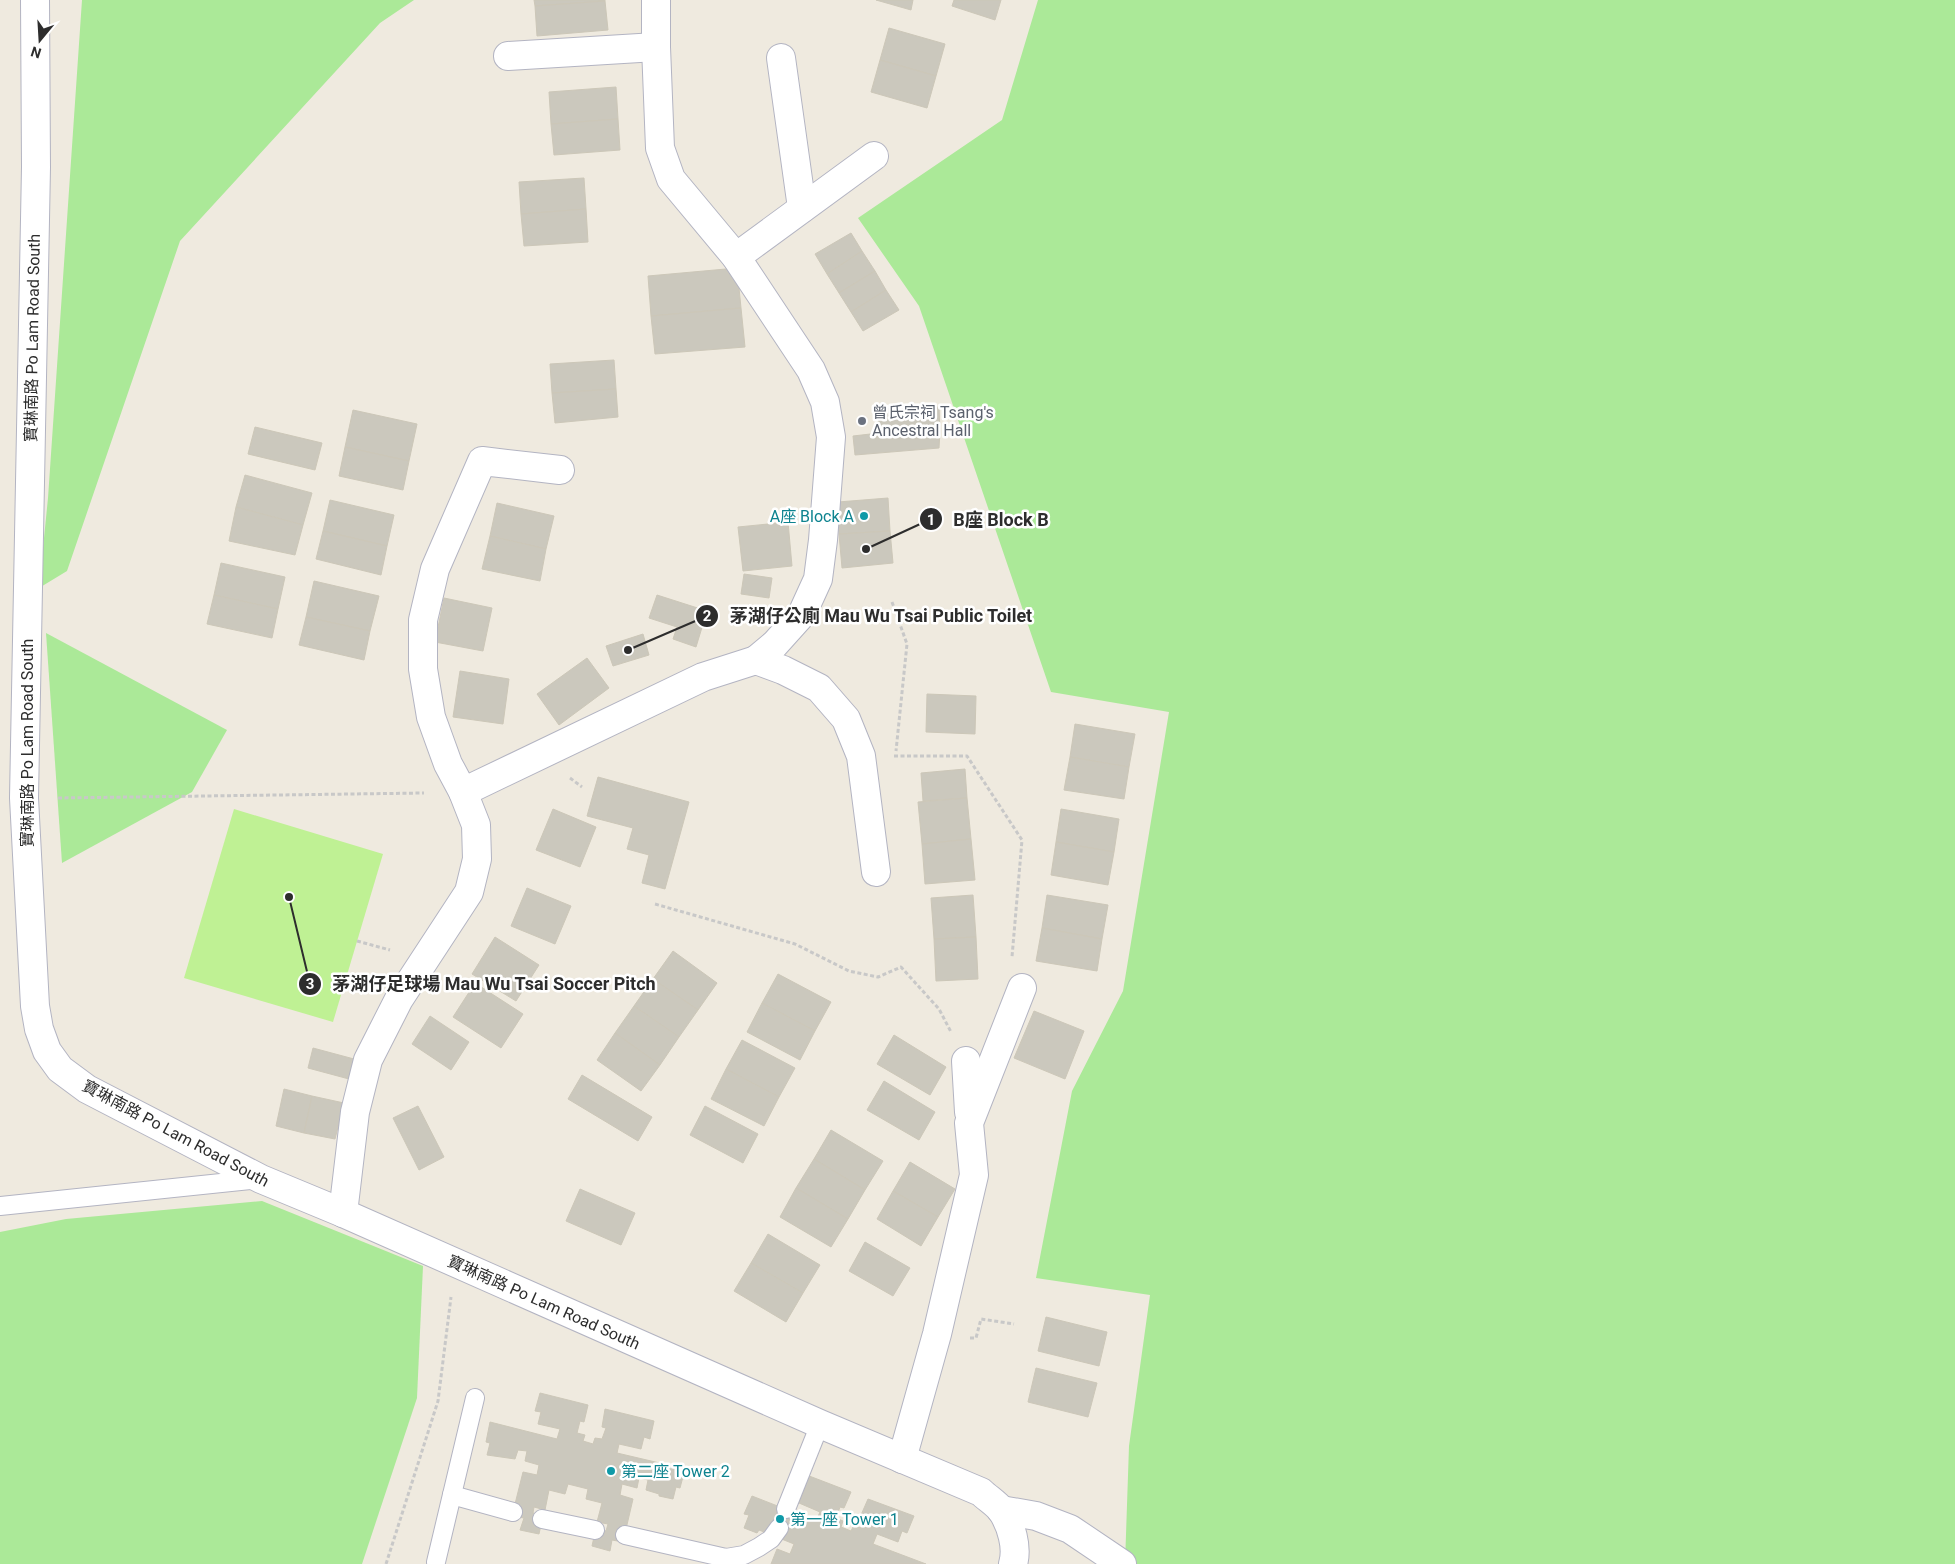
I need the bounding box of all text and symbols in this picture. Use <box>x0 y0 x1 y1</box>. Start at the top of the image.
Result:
north arrow <box>15 15 65 65</box>
text: N <box>29 43 43 62</box>
street label: 寶琳南路 Po Lam Road South <box>21 234 44 442</box>
place label: 曾氏宗祠 Tsang's Ancestral Hall <box>872 403 994 440</box>
marker: 曾氏宗祠 Tsang's Ancestral Hall <box>856 415 868 427</box>
callout: B座 Block B <box>918 503 1059 536</box>
place label: A座 Block A <box>770 507 855 526</box>
text: B座 Block B <box>953 509 1049 530</box>
marker: A座 Block A <box>858 510 870 522</box>
text: 1 <box>927 511 935 529</box>
callout: 茅湖仔公廁 Mau Wu Tsai Public Toilet <box>694 599 1042 632</box>
text: 茅湖仔公廁 Mau Wu Tsai Public Toilet <box>730 605 1032 626</box>
text: 2 <box>703 607 712 625</box>
street label: 寶琳南路 Po Lam Road South <box>18 639 37 847</box>
callout: 茅湖仔足球場 Mau Wu Tsai Soccer Pitch <box>297 967 666 1000</box>
text: 茅湖仔足球場 Mau Wu Tsai Soccer Pitch <box>332 973 656 994</box>
text: 3 <box>306 975 314 993</box>
street label: 寶琳南路 Po Lam Road South <box>79 1076 272 1191</box>
street label: 寶琳南路 Po Lam Road South <box>445 1251 643 1354</box>
place label: 第二座 Tower 2 <box>621 1462 730 1481</box>
marker: 第二座 Tower 2 <box>605 1465 617 1477</box>
place label: 第一座 Tower 1 <box>790 1510 899 1529</box>
marker: 第一座 Tower 1 <box>774 1513 786 1525</box>

